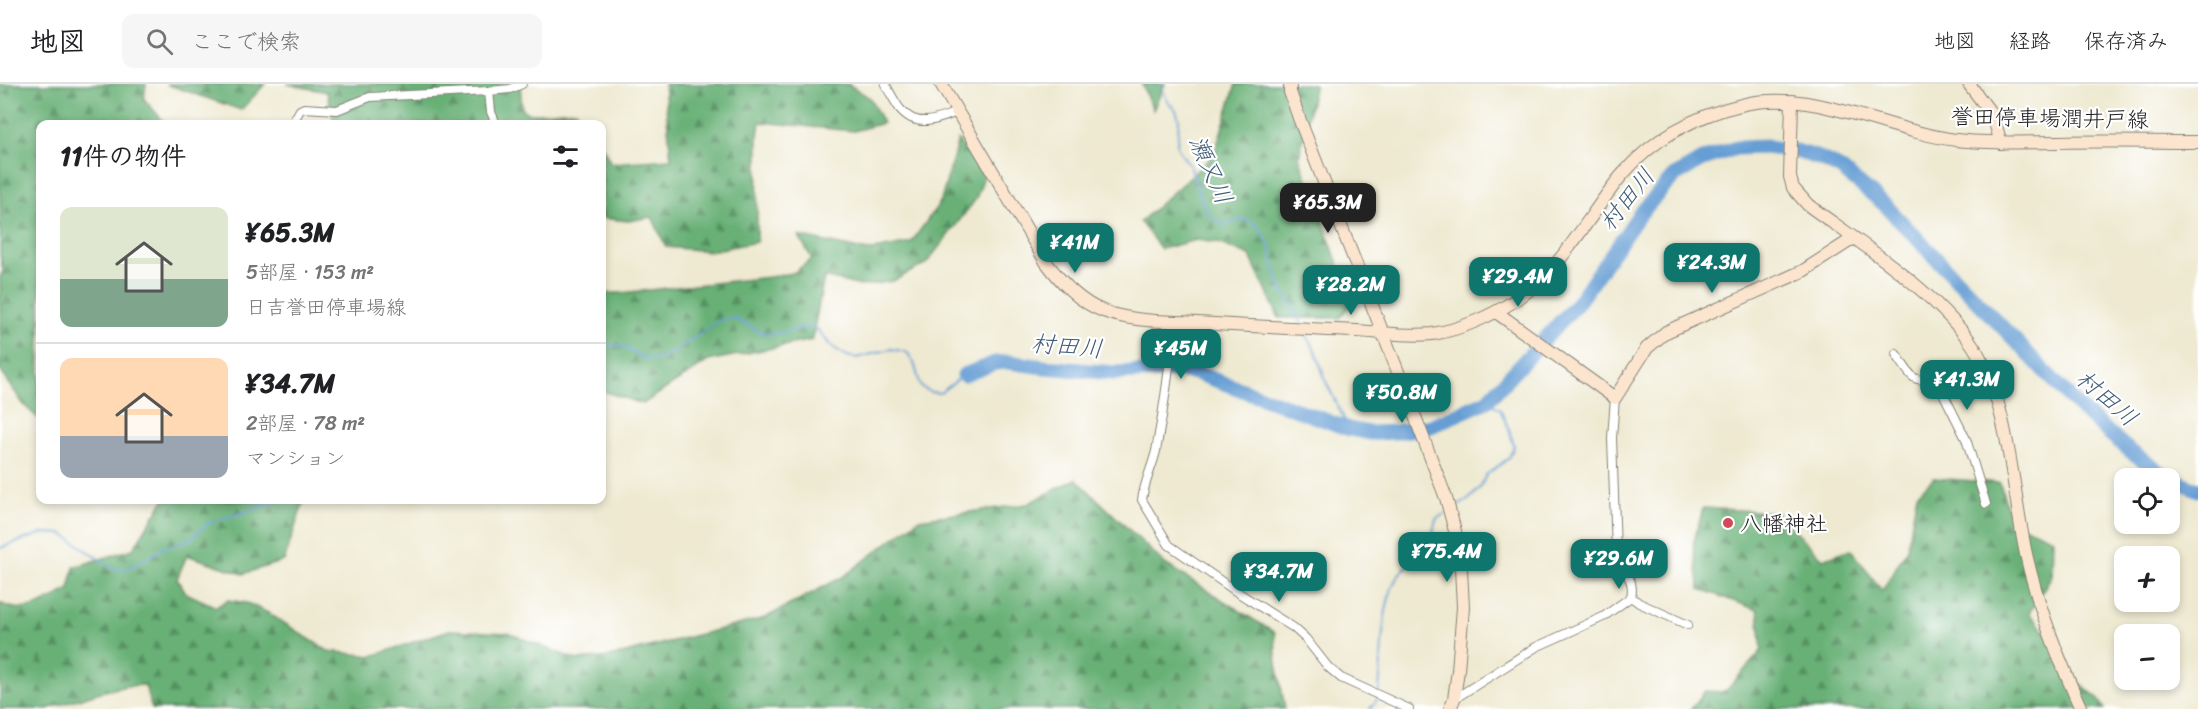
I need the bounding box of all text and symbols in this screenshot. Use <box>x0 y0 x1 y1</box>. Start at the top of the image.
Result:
search box <box>122 14 542 68</box>
text: 地図 <box>30 17 86 66</box>
text: ここで検索 <box>191 22 301 61</box>
text: 地図 <box>1934 22 1976 60</box>
text: 経路 <box>2009 22 2051 60</box>
text: 保存済み <box>2084 22 2168 60</box>
icon: search <box>143 25 176 58</box>
street label: 誉田停車場潤井戸線 <box>1951 97 2149 139</box>
water label: 瀬又川 <box>1177 129 1245 211</box>
text: 11件の物件 <box>60 133 186 179</box>
icon: filters <box>549 140 582 173</box>
water label: 村田川 <box>1588 158 1666 240</box>
pin: ¥65.3M <box>1279 183 1377 234</box>
text: ¥65.3M <box>1294 185 1362 220</box>
text: ¥65.3M <box>246 209 334 255</box>
pin: ¥41M <box>1039 223 1111 274</box>
text: ¥41M <box>1051 225 1099 260</box>
icon: home <box>108 231 180 303</box>
pin: ¥24.3M <box>1663 243 1761 294</box>
text: ¥24.3M <box>1678 245 1746 280</box>
text: 5部屋 · 153 m² <box>246 255 374 290</box>
pin: ¥29.4M <box>1469 257 1567 308</box>
text: ¥29.4M <box>1483 259 1553 294</box>
pin: ¥28.2M <box>1302 265 1400 316</box>
text: ¥28.2M <box>1317 267 1385 302</box>
text: 日吉誉田停車場線 <box>246 290 406 325</box>
water label: 村田川 <box>1029 322 1105 370</box>
pin: ¥45M <box>1145 329 1217 380</box>
text: ¥45M <box>1155 331 1207 366</box>
water label: 村田川 <box>2066 359 2148 437</box>
text: ¥34.7M <box>246 360 335 406</box>
pin: ¥41.3M <box>1918 360 2016 411</box>
text: ¥41.3M <box>1934 362 2000 397</box>
pin: ¥50.8M <box>1353 373 1451 424</box>
text: ¥50.8M <box>1367 375 1437 410</box>
icon: home <box>108 382 180 454</box>
text: 2部屋 · 78 m² <box>246 406 365 441</box>
text: マンション <box>246 441 345 476</box>
map controls <box>2114 468 2180 690</box>
button: locate <box>2114 468 2180 534</box>
place label: 八幡神社 <box>1740 504 1828 543</box>
marker: 八幡神社 <box>1721 516 1735 530</box>
pin: ¥75.4M <box>1398 532 1496 583</box>
text: ¥75.4M <box>1412 534 1482 569</box>
pin: ¥29.6M <box>1570 539 1668 590</box>
text: ¥29.6M <box>1585 541 1653 576</box>
button: + <box>2114 546 2180 612</box>
pin: ¥34.7M <box>1230 552 1328 603</box>
text: ¥34.7M <box>1245 554 1313 589</box>
button: − <box>2114 624 2180 690</box>

